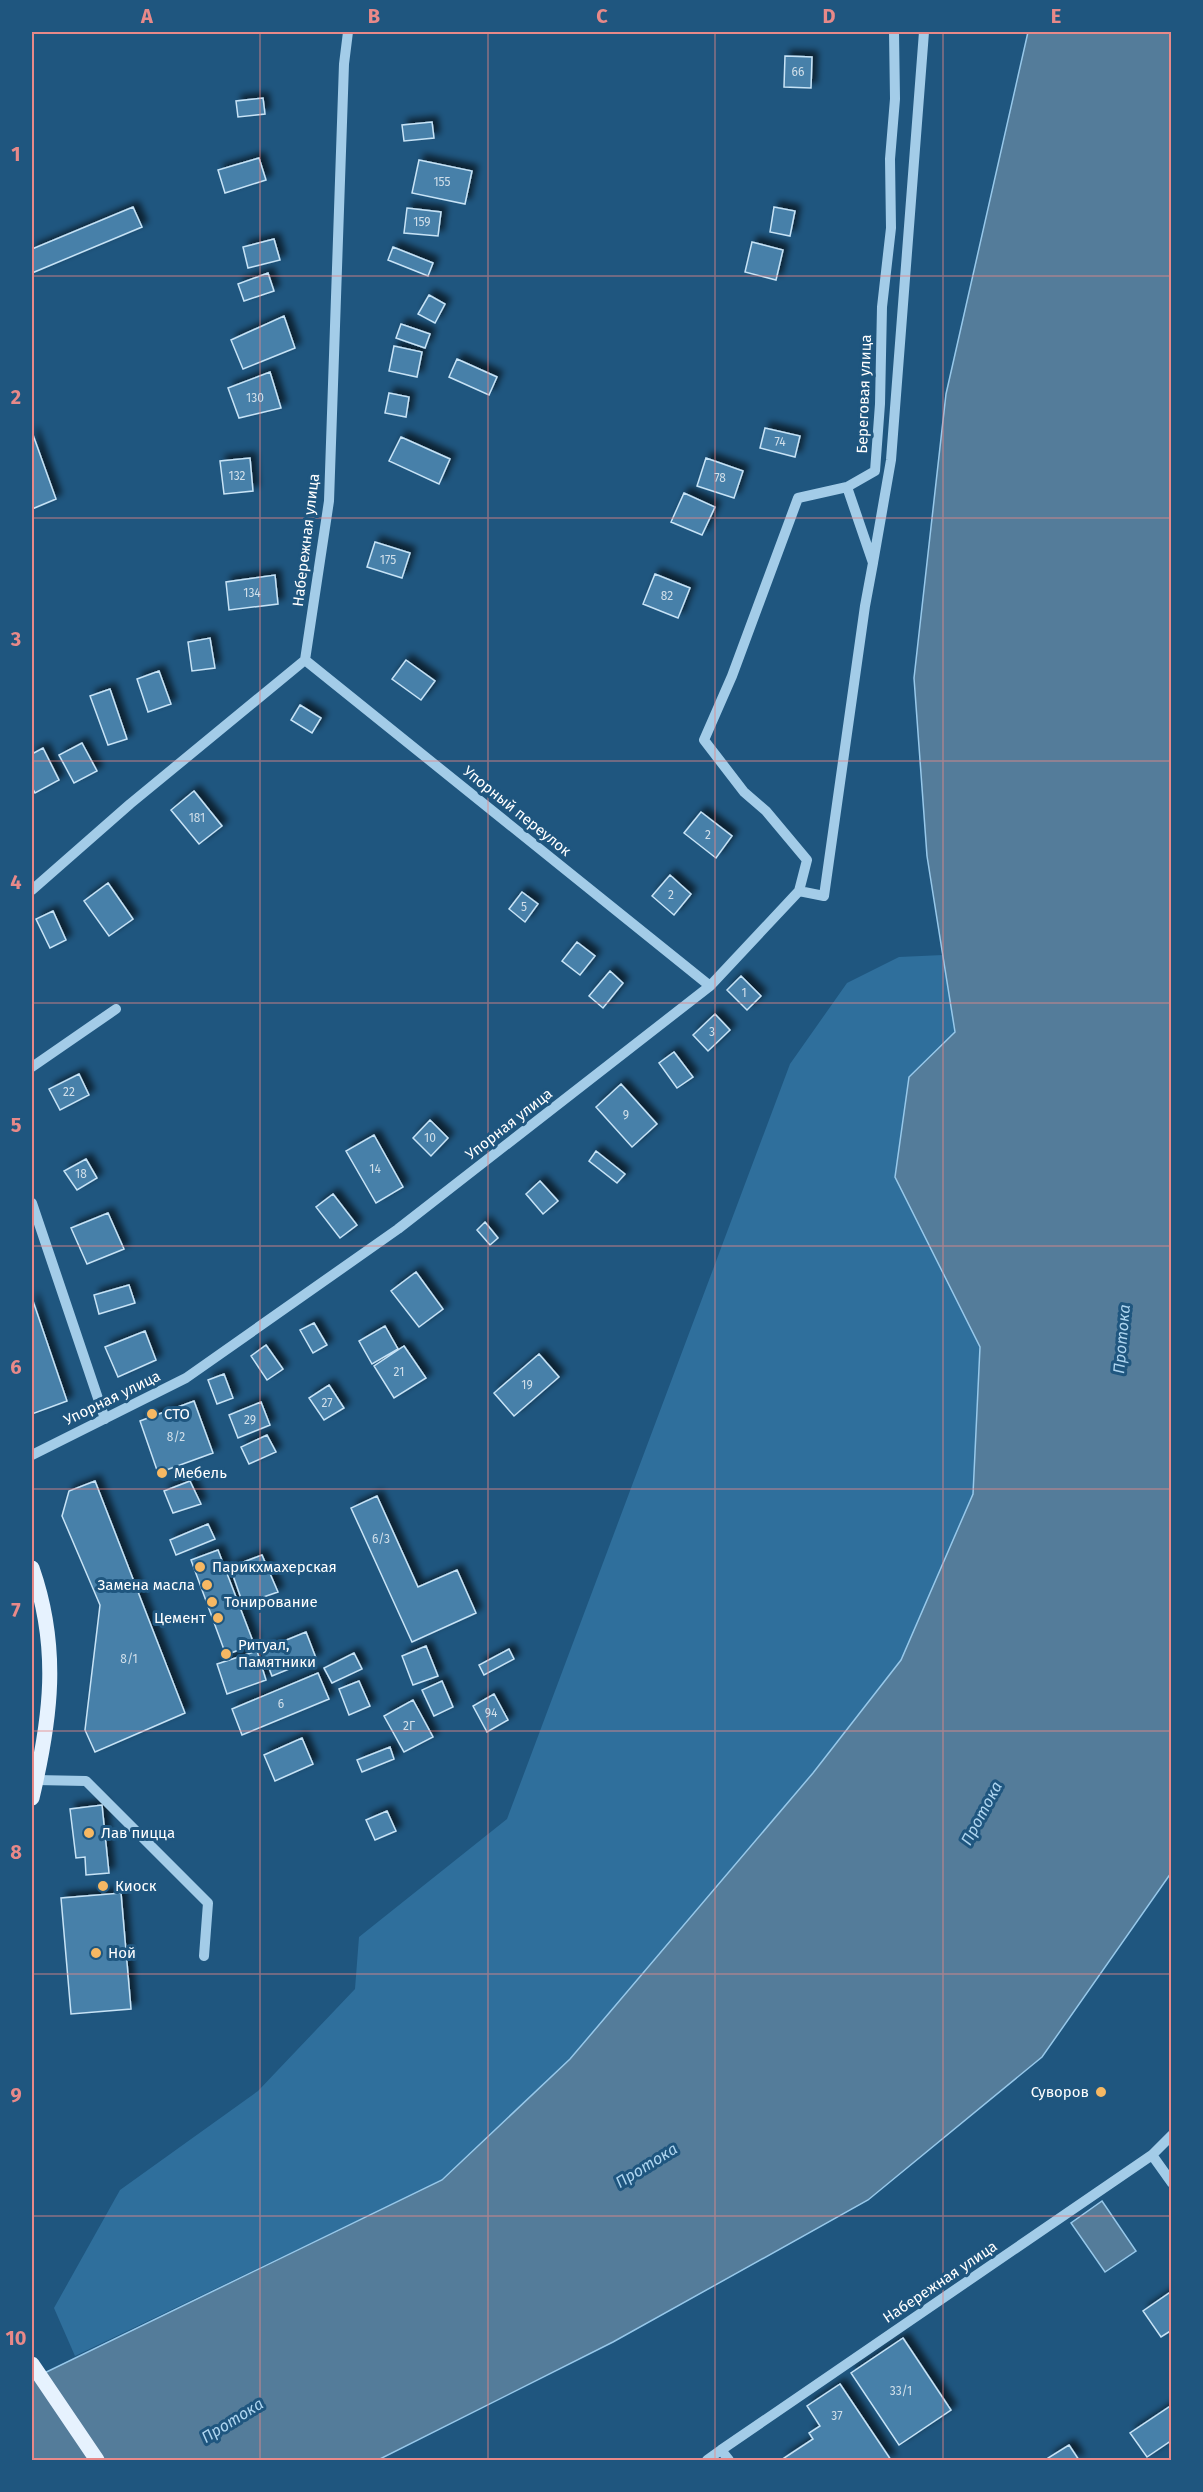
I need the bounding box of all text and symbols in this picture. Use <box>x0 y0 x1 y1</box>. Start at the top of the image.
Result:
text: A <box>140 4 154 28</box>
text: B <box>368 4 380 28</box>
text: C <box>596 4 608 28</box>
text: D <box>822 4 836 28</box>
text: E <box>1051 4 1061 28</box>
house number: 66 <box>792 65 804 79</box>
text: 1 <box>11 142 21 166</box>
house number: 155 <box>433 175 451 189</box>
house number: 159 <box>413 215 431 229</box>
street label: Береговая улица <box>853 334 875 454</box>
text: 2 <box>11 385 21 409</box>
house number: 130 <box>246 391 264 405</box>
house number: 74 <box>774 435 786 449</box>
house number: 132 <box>228 469 246 483</box>
house number: 78 <box>714 471 726 485</box>
street label: Набережная улица <box>289 472 323 608</box>
house number: 175 <box>380 553 396 567</box>
house number: 134 <box>243 586 261 600</box>
house number: 82 <box>661 589 673 603</box>
text: 3 <box>10 627 21 651</box>
street label: Упорный переулок <box>459 762 575 860</box>
house number: 181 <box>189 811 205 825</box>
house number: 2 <box>705 828 711 842</box>
text: 4 <box>10 870 22 894</box>
house number: 2 <box>668 888 674 902</box>
house number: 5 <box>521 900 527 914</box>
house number: 1 <box>741 986 747 1000</box>
house number: 3 <box>709 1025 715 1039</box>
house number: 22 <box>63 1085 75 1099</box>
street label: Упорная улица <box>462 1085 556 1163</box>
house number: 9 <box>623 1108 629 1122</box>
text: 5 <box>11 1113 22 1137</box>
house number: 10 <box>424 1131 436 1145</box>
house number: 14 <box>369 1162 381 1176</box>
house number: 18 <box>75 1167 87 1181</box>
water label: Протока <box>1109 1304 1134 1374</box>
text: 6 <box>10 1355 22 1379</box>
house number: 21 <box>394 1365 404 1379</box>
street label: Упорная улица <box>61 1367 163 1429</box>
house number: 19 <box>521 1378 533 1392</box>
house number: 27 <box>321 1396 333 1410</box>
place label: СТО <box>164 1405 190 1423</box>
marker: СТО <box>145 1407 159 1421</box>
house number: 29 <box>244 1413 256 1427</box>
house number: 8/2 <box>167 1430 185 1444</box>
place label: Мебель <box>174 1464 227 1482</box>
marker: Мебель <box>155 1466 169 1480</box>
house number: 6/3 <box>372 1532 390 1546</box>
place label: Парикхмахерская <box>212 1558 337 1576</box>
marker: Парикхмахерская <box>193 1560 207 1574</box>
place label: Замена масла <box>98 1576 195 1594</box>
marker: Замена масла <box>200 1578 214 1592</box>
place label: Тонирование <box>224 1593 318 1611</box>
marker: Тонирование <box>205 1595 219 1609</box>
text: 7 <box>11 1598 21 1622</box>
place label: Цемент <box>154 1609 206 1627</box>
marker: Цемент <box>211 1611 225 1625</box>
place label: Ритуал, Памятники <box>238 1636 316 1671</box>
marker: Ритуал, Памятники <box>219 1647 233 1661</box>
house number: 8/1 <box>120 1652 138 1666</box>
house number: 6 <box>278 1697 284 1711</box>
house number: 94 <box>485 1706 498 1720</box>
house number: 2Г <box>403 1719 415 1733</box>
water label: Протока <box>957 1778 1006 1848</box>
place label: Лав пицца <box>101 1824 175 1842</box>
marker: Лав пицца <box>82 1826 96 1840</box>
text: 8 <box>10 1840 22 1864</box>
place label: Киоск <box>115 1877 157 1895</box>
marker: Киоск <box>96 1879 110 1893</box>
place label: Ной <box>108 1944 136 1962</box>
marker: Ной <box>89 1946 103 1960</box>
text: 9 <box>10 2083 22 2107</box>
place label: Суворов <box>1031 2083 1089 2101</box>
marker: Суворов <box>1094 2085 1108 2099</box>
water label: Протока <box>612 2139 681 2192</box>
street label: Набережная улица <box>879 2237 1001 2327</box>
text: 10 <box>6 2326 26 2350</box>
house number: 33/1 <box>890 2384 912 2398</box>
water label: Протока <box>198 2394 267 2447</box>
house number: 37 <box>831 2409 843 2423</box>

